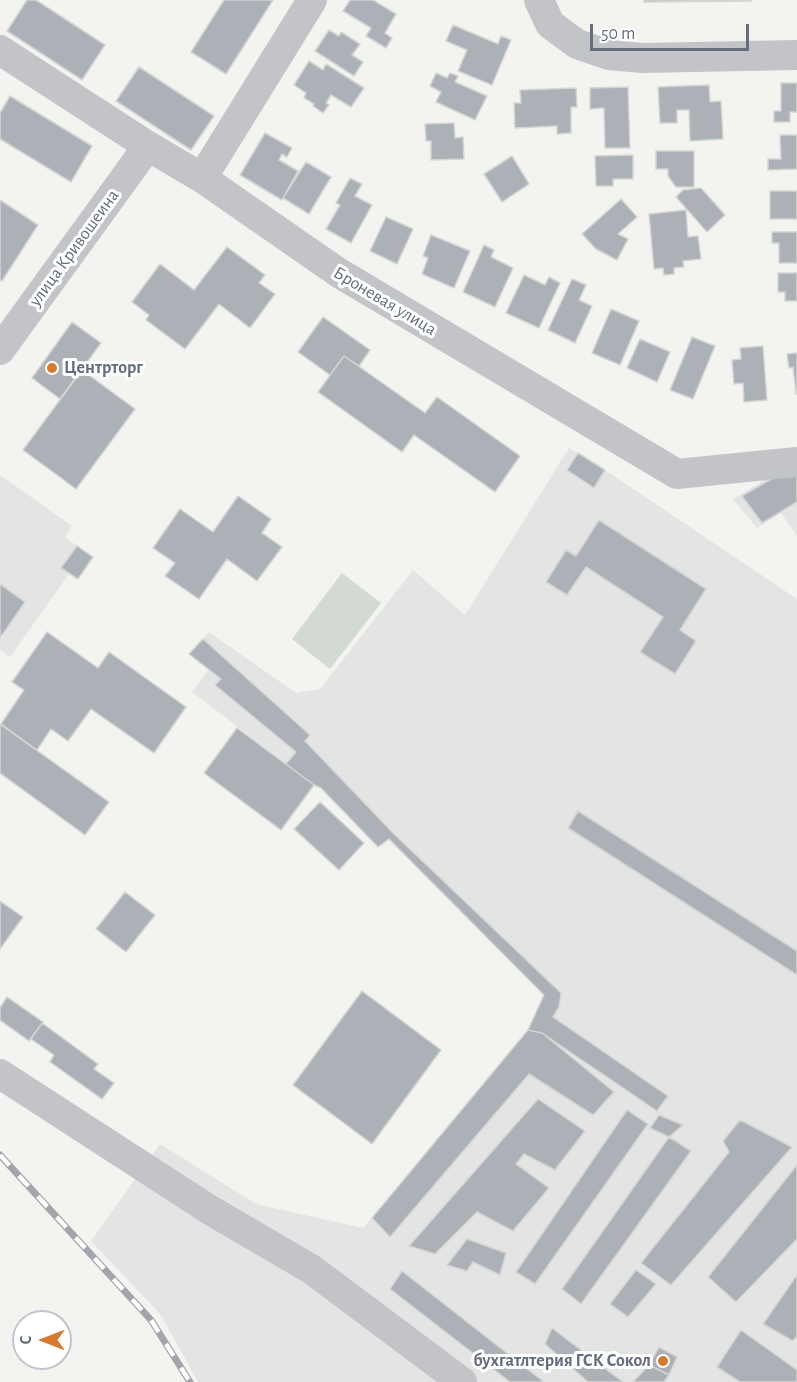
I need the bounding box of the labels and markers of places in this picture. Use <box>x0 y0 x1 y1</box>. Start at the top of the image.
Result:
place label: Центрторг <box>64 357 143 379</box>
marker: Центрторг <box>45 361 59 375</box>
place label: бухгатлтерия ГСК Сокол <box>473 1350 651 1372</box>
marker: бухгатлтерия ГСК Сокол <box>656 1354 670 1368</box>

